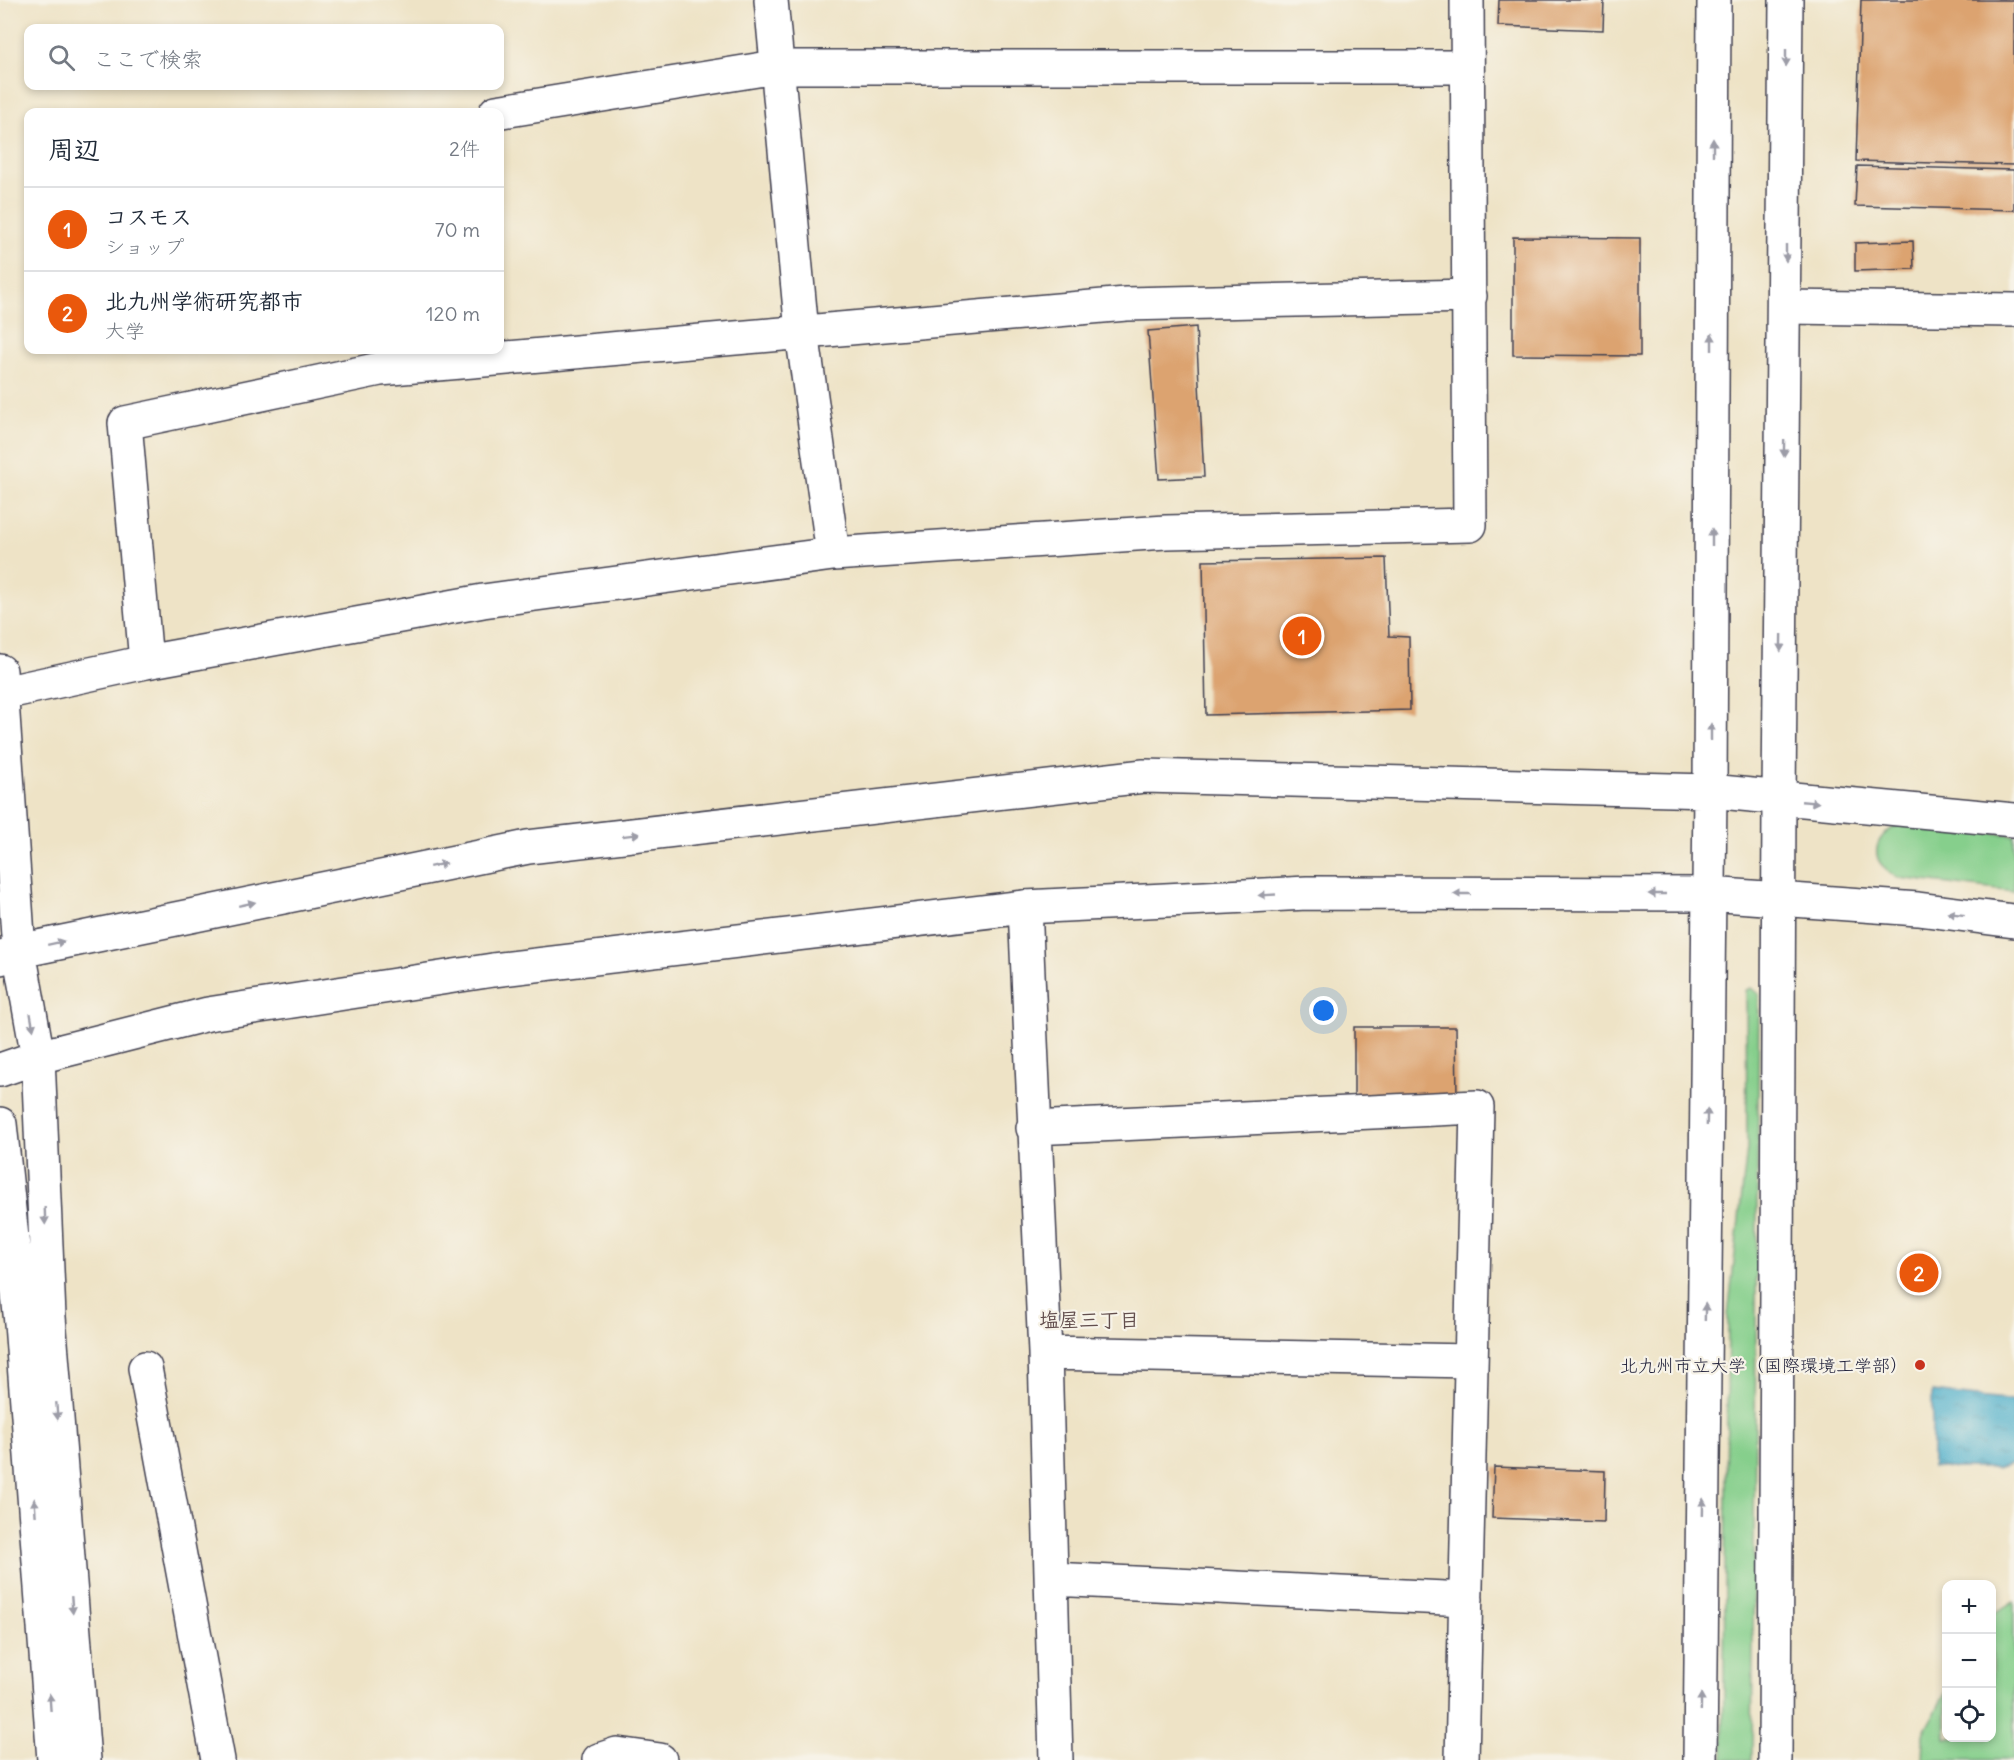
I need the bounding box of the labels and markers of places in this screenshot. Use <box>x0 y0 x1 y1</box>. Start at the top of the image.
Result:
pin: 1 <box>1282 614 1322 658</box>
pin: 2 <box>1900 1250 1938 1296</box>
place label: 北九州市立大学（国際環境工学部） <box>1620 1354 1908 1377</box>
marker: 北九州市立大学（国際環境工学部） <box>1913 1358 1927 1372</box>

